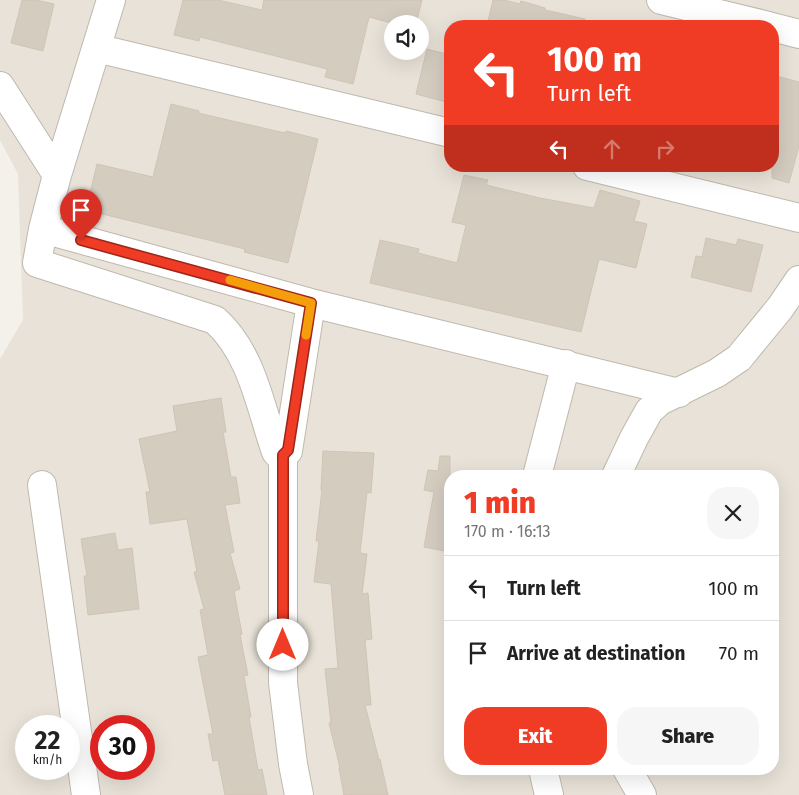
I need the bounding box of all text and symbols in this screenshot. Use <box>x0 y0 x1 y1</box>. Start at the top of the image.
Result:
map controls <box>384 15 429 60</box>
button: sound <box>384 15 429 60</box>
text: 100 m <box>547 38 642 80</box>
icon: left <box>464 40 529 105</box>
text: Turn left <box>547 80 631 107</box>
icon: left <box>545 135 573 163</box>
icon: ahead <box>598 135 626 163</box>
icon: right <box>651 135 679 163</box>
pin <box>60 189 102 240</box>
icon: arrive <box>67 196 95 224</box>
text: 1 min <box>464 485 536 521</box>
button: close <box>707 487 759 539</box>
text: 170 m · 16:13 <box>464 522 551 541</box>
icon: left <box>464 574 492 602</box>
text: Turn left <box>507 577 581 600</box>
text: 100 m <box>708 577 759 600</box>
position arrow <box>256 618 308 670</box>
icon: arrive <box>464 639 492 667</box>
text: Arrive at destination <box>507 642 686 665</box>
text: 70 m <box>719 642 759 665</box>
button: Exit <box>464 707 607 765</box>
button: Share <box>617 707 759 765</box>
speed limit sign: 30 <box>90 715 155 780</box>
text: 22 <box>35 726 60 756</box>
text: km/h <box>33 753 62 767</box>

